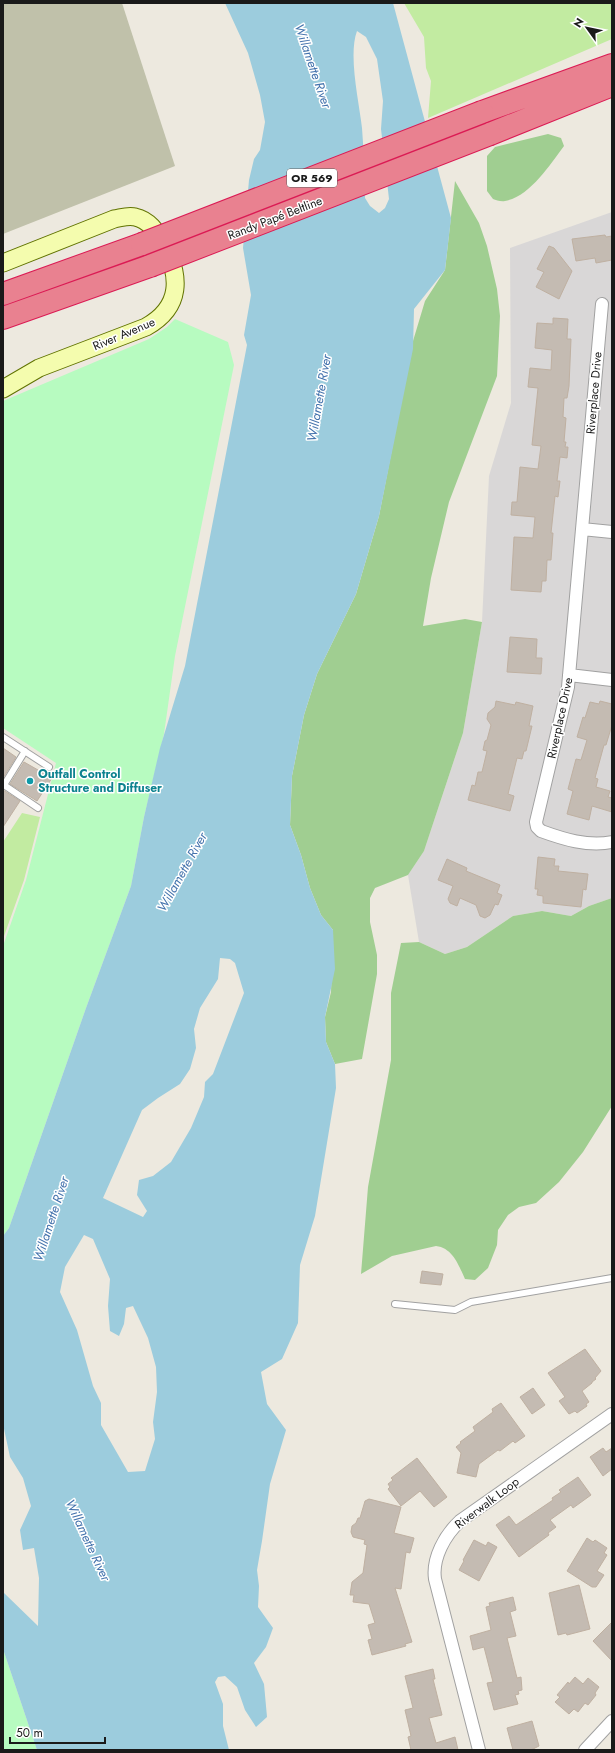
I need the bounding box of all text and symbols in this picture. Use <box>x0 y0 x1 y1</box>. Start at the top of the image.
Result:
north arrow <box>567 8 607 48</box>
text: N <box>570 15 588 31</box>
water label: Willamette River <box>290 21 337 111</box>
road number: OR 569 <box>287 169 337 187</box>
street label: Randy Papé Beltline <box>225 192 325 244</box>
street label: River Avenue <box>90 313 158 355</box>
street label: Riverplace Drive <box>581 351 607 435</box>
water label: Willamette River <box>302 352 336 443</box>
street label: Riverplace Drive <box>543 676 577 760</box>
place label: Outfall Control Structure and Diffuser <box>38 765 162 797</box>
marker: Outfall Control Structure and Diffuser <box>25 776 35 786</box>
water label: Willamette River <box>152 828 212 915</box>
water label: Willamette River <box>28 1174 74 1264</box>
street label: Riverwalk Loop <box>451 1473 523 1533</box>
water label: Willamette River <box>61 1496 116 1585</box>
scale bar <box>10 1719 105 1745</box>
text: 50 m <box>16 1724 43 1742</box>

